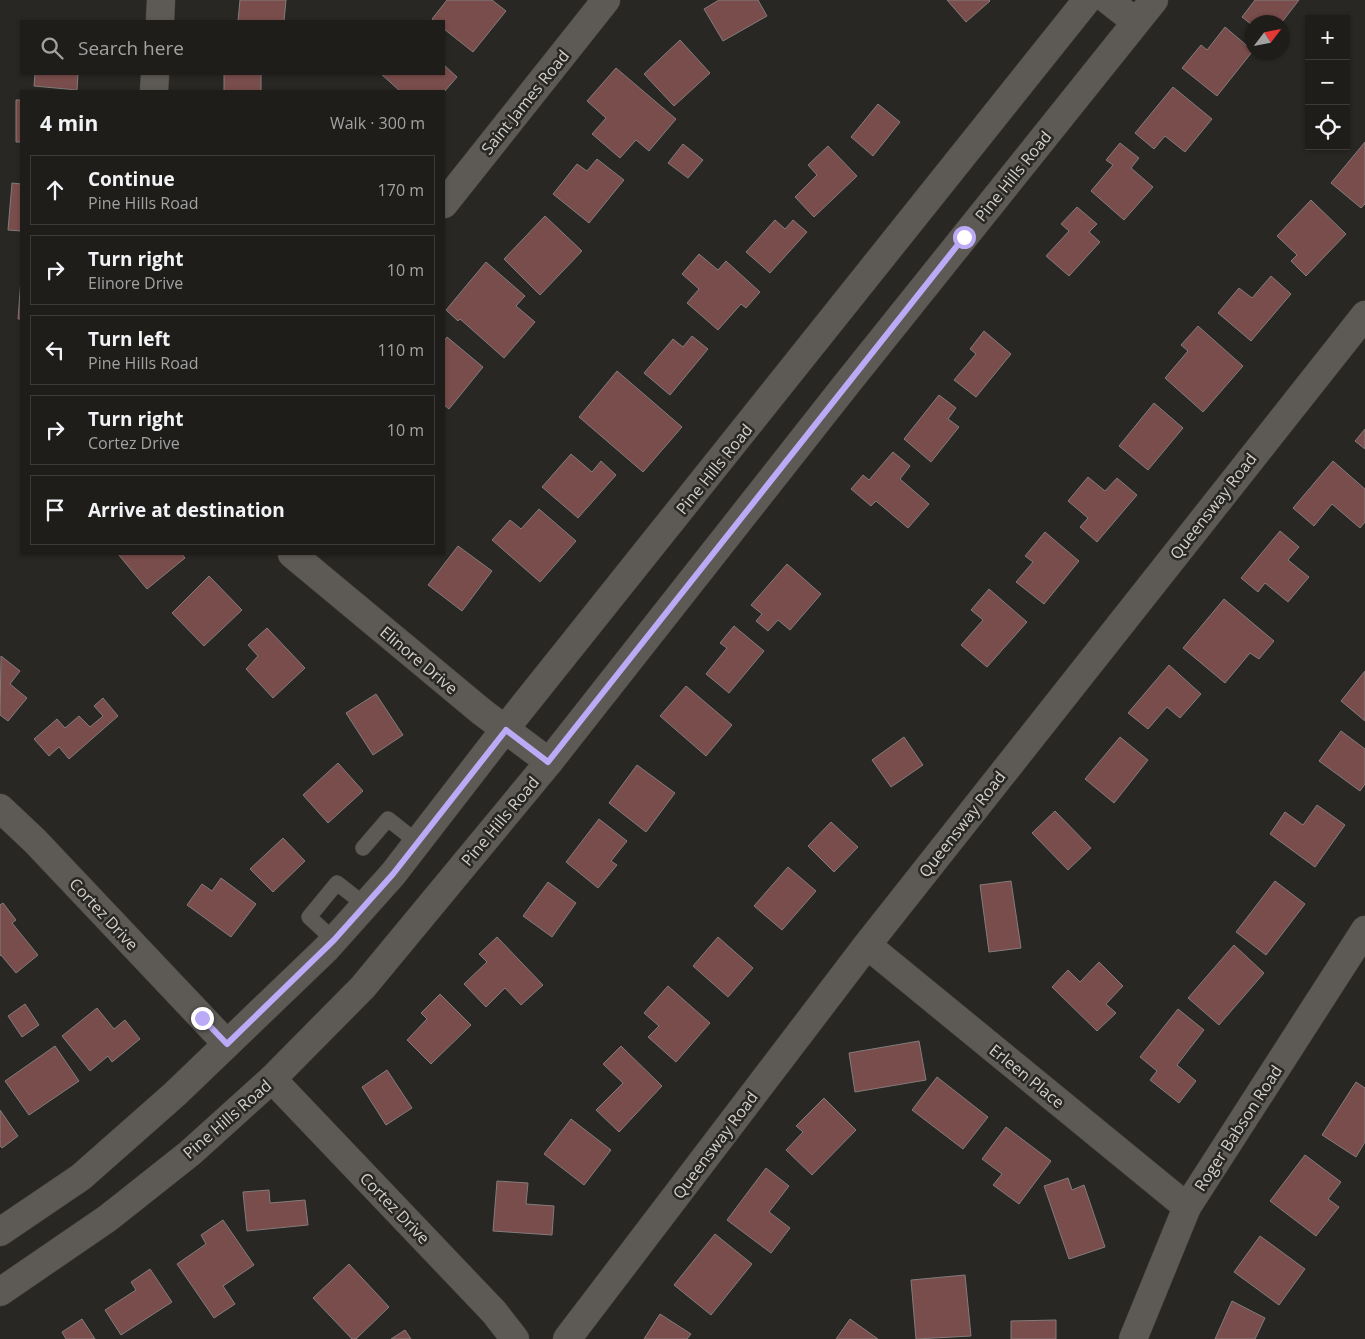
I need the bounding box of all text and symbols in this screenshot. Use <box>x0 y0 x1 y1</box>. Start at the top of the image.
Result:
north arrow <box>1245 15 1290 60</box>
map controls <box>1305 15 1350 150</box>
button: + <box>1305 15 1350 60</box>
search box <box>20 20 445 75</box>
icon: search <box>38 34 66 62</box>
text: Search here <box>78 35 184 61</box>
street label: Saint James Road <box>476 45 574 159</box>
button: − <box>1305 60 1350 105</box>
button: locate <box>1305 105 1350 150</box>
text: 4 min <box>40 109 98 137</box>
text: Walk · 300 m <box>330 112 425 134</box>
street label: Pine Hills Road <box>970 126 1056 226</box>
text: Continue <box>88 166 175 192</box>
icon: ahead <box>41 176 69 204</box>
text: 170 m <box>378 179 424 201</box>
text: Pine Hills Road <box>88 192 199 214</box>
route start <box>953 226 976 249</box>
text: Turn right <box>88 246 183 272</box>
icon: right <box>41 256 69 284</box>
text: 10 m <box>387 259 424 281</box>
text: Elinore Drive <box>88 272 183 294</box>
text: Turn left <box>88 326 170 352</box>
icon: left <box>41 336 69 364</box>
text: 110 m <box>378 339 424 361</box>
text: Pine Hills Road <box>88 352 199 374</box>
text: Turn right <box>88 406 183 432</box>
icon: right <box>41 416 69 444</box>
text: 10 m <box>387 419 424 441</box>
street label: Pine Hills Road <box>671 419 757 519</box>
text: Cortez Drive <box>88 432 180 454</box>
street label: Queensway Road <box>1165 448 1261 564</box>
icon: arrive <box>41 496 69 524</box>
text: Arrive at destination <box>88 497 285 523</box>
street label: Elinore Drive <box>375 621 463 699</box>
street label: Queensway Road <box>914 766 1010 882</box>
street label: Pine Hills Road <box>456 772 544 870</box>
street label: Cortez Drive <box>65 873 143 955</box>
route end <box>191 1007 214 1030</box>
street label: Erleen Place <box>985 1039 1069 1113</box>
street label: Roger Babson Road <box>1189 1061 1287 1195</box>
street label: Pine Hills Road <box>178 1074 276 1164</box>
street label: Queensway Road <box>667 1087 763 1203</box>
street label: Cortez Drive <box>355 1167 435 1249</box>

